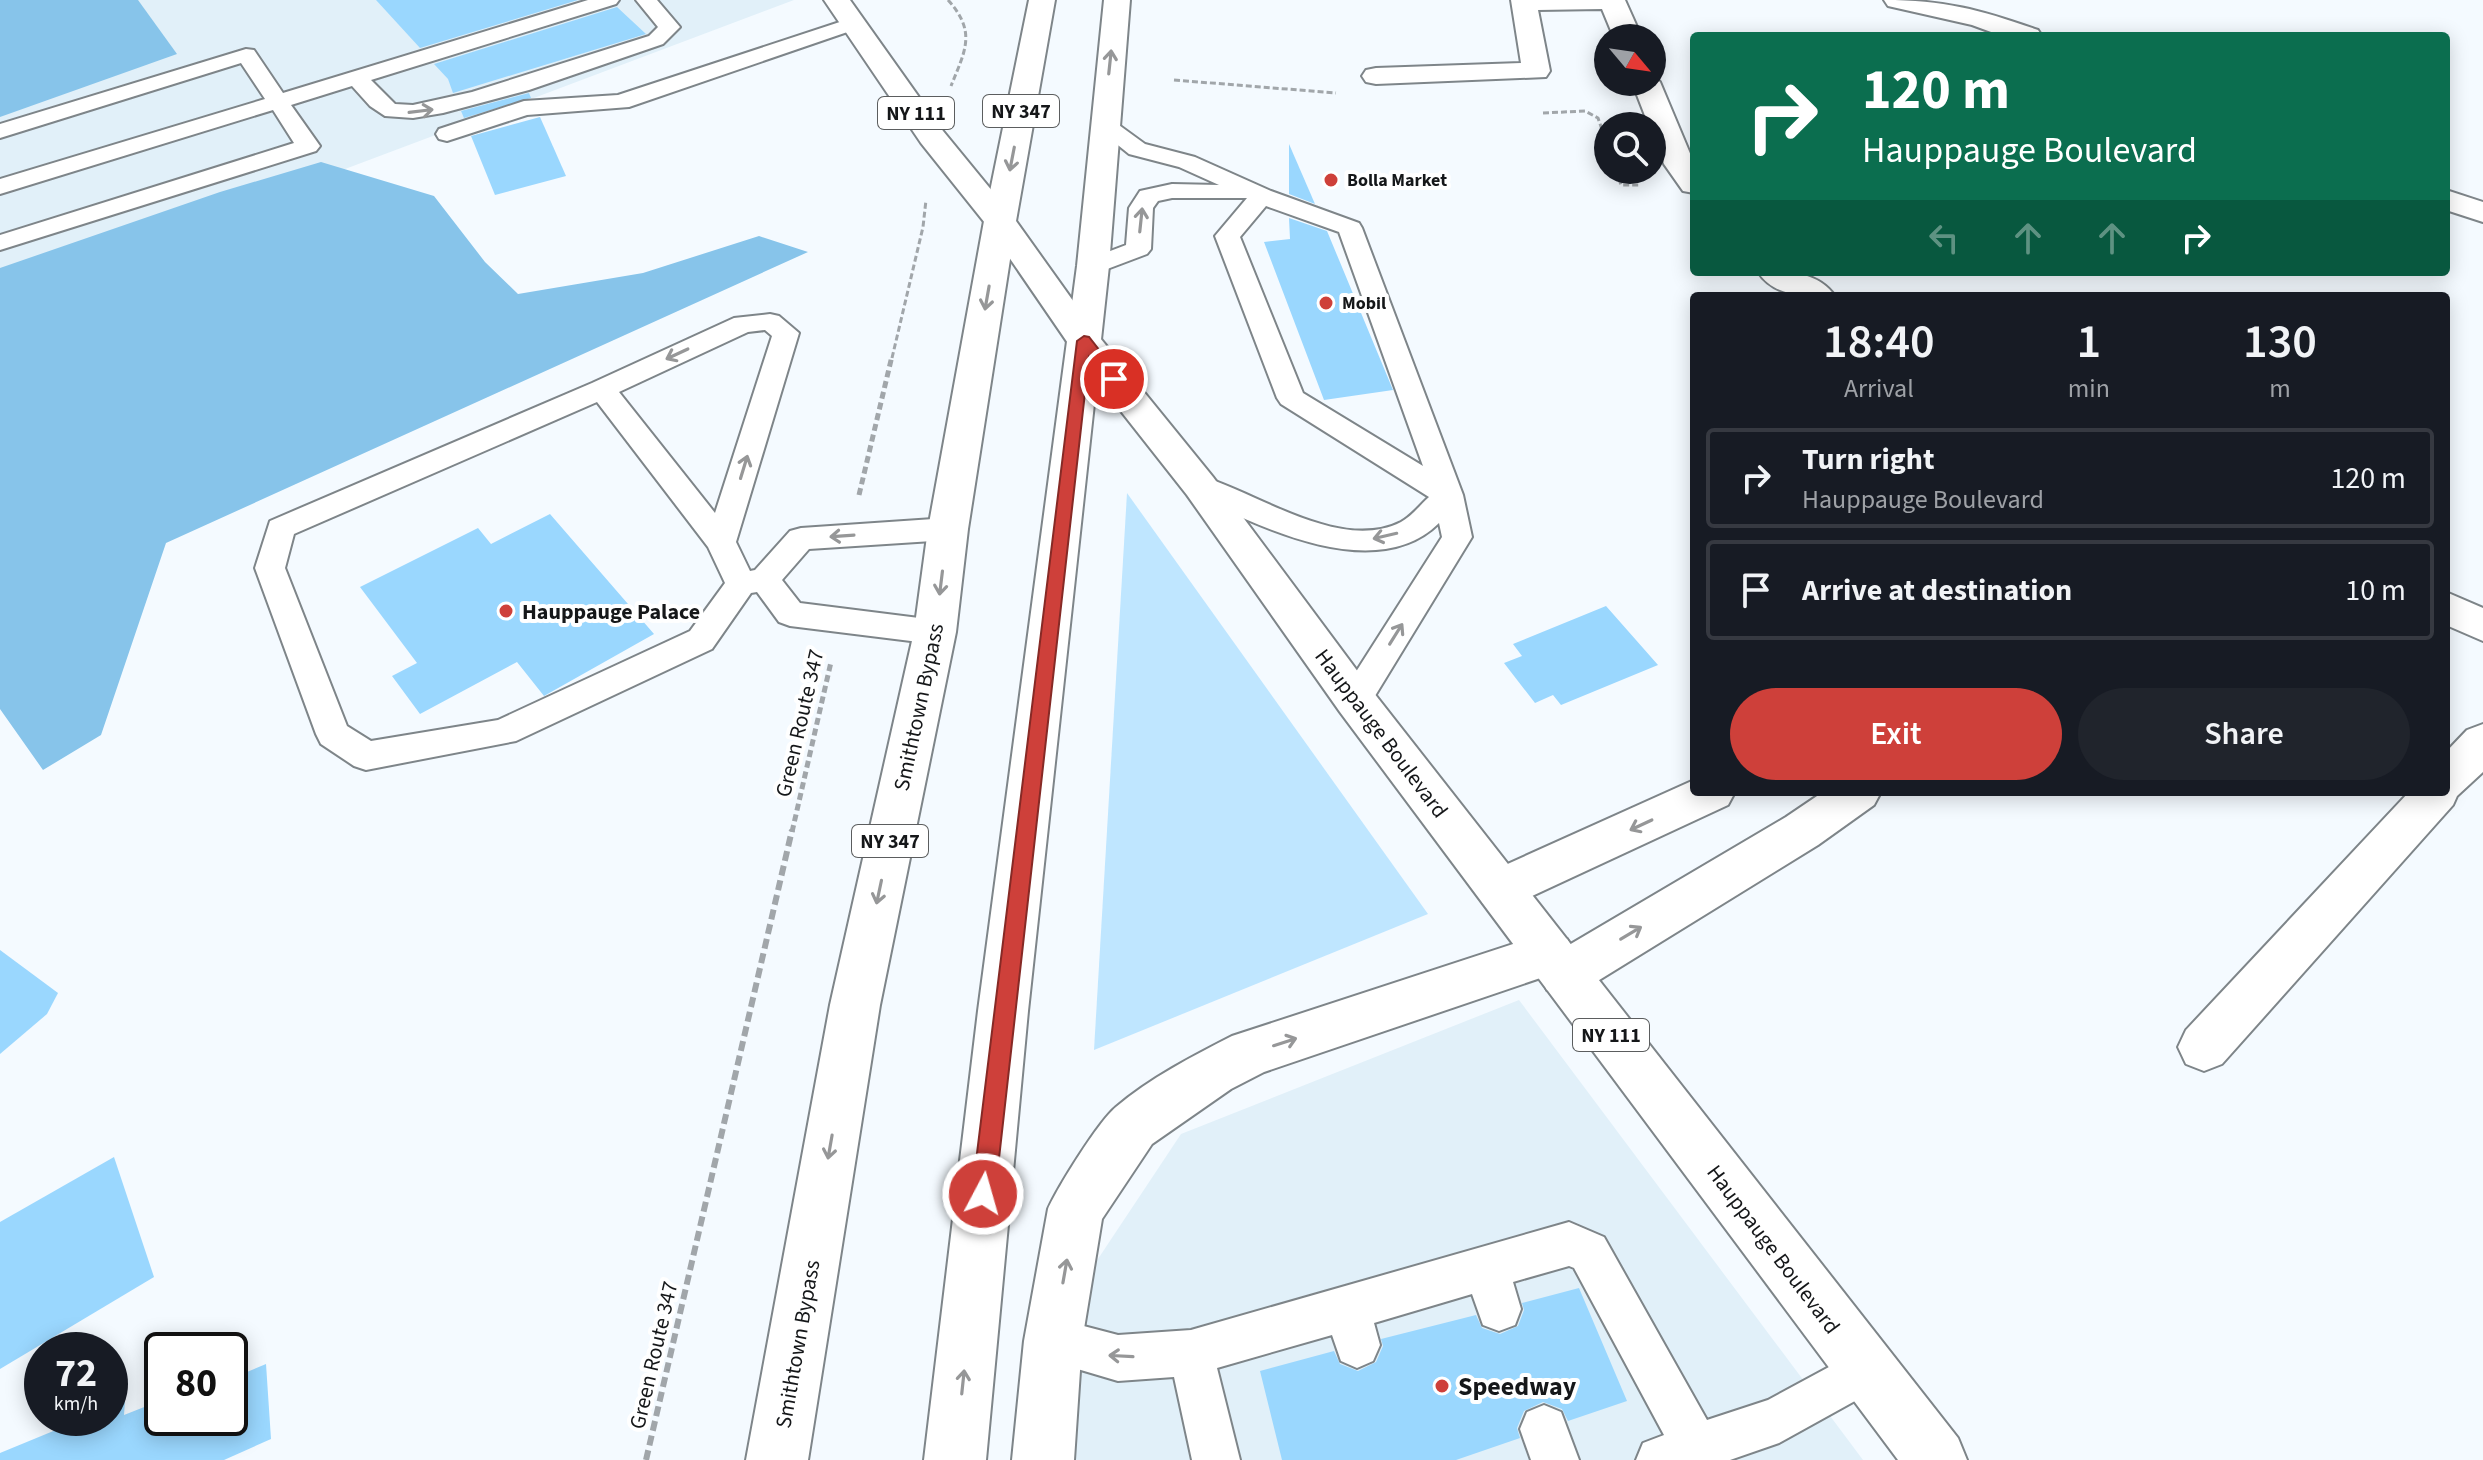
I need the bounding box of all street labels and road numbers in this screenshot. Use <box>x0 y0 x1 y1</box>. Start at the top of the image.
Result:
road number: NY 347 <box>983 95 1059 127</box>
road number: NY 111 <box>878 97 954 129</box>
street label: Smithtown Bypass <box>886 621 952 794</box>
street label: Hauppauge Boulevard <box>1307 642 1456 825</box>
street label: Green Route 347 <box>767 646 833 800</box>
road number: NY 347 <box>852 825 928 857</box>
road number: NY 111 <box>1573 1019 1649 1051</box>
street label: Hauppauge Boulevard <box>1699 1158 1848 1341</box>
street label: Smithtown Bypass <box>767 1258 829 1431</box>
street label: Green Route 347 <box>621 1278 687 1432</box>

